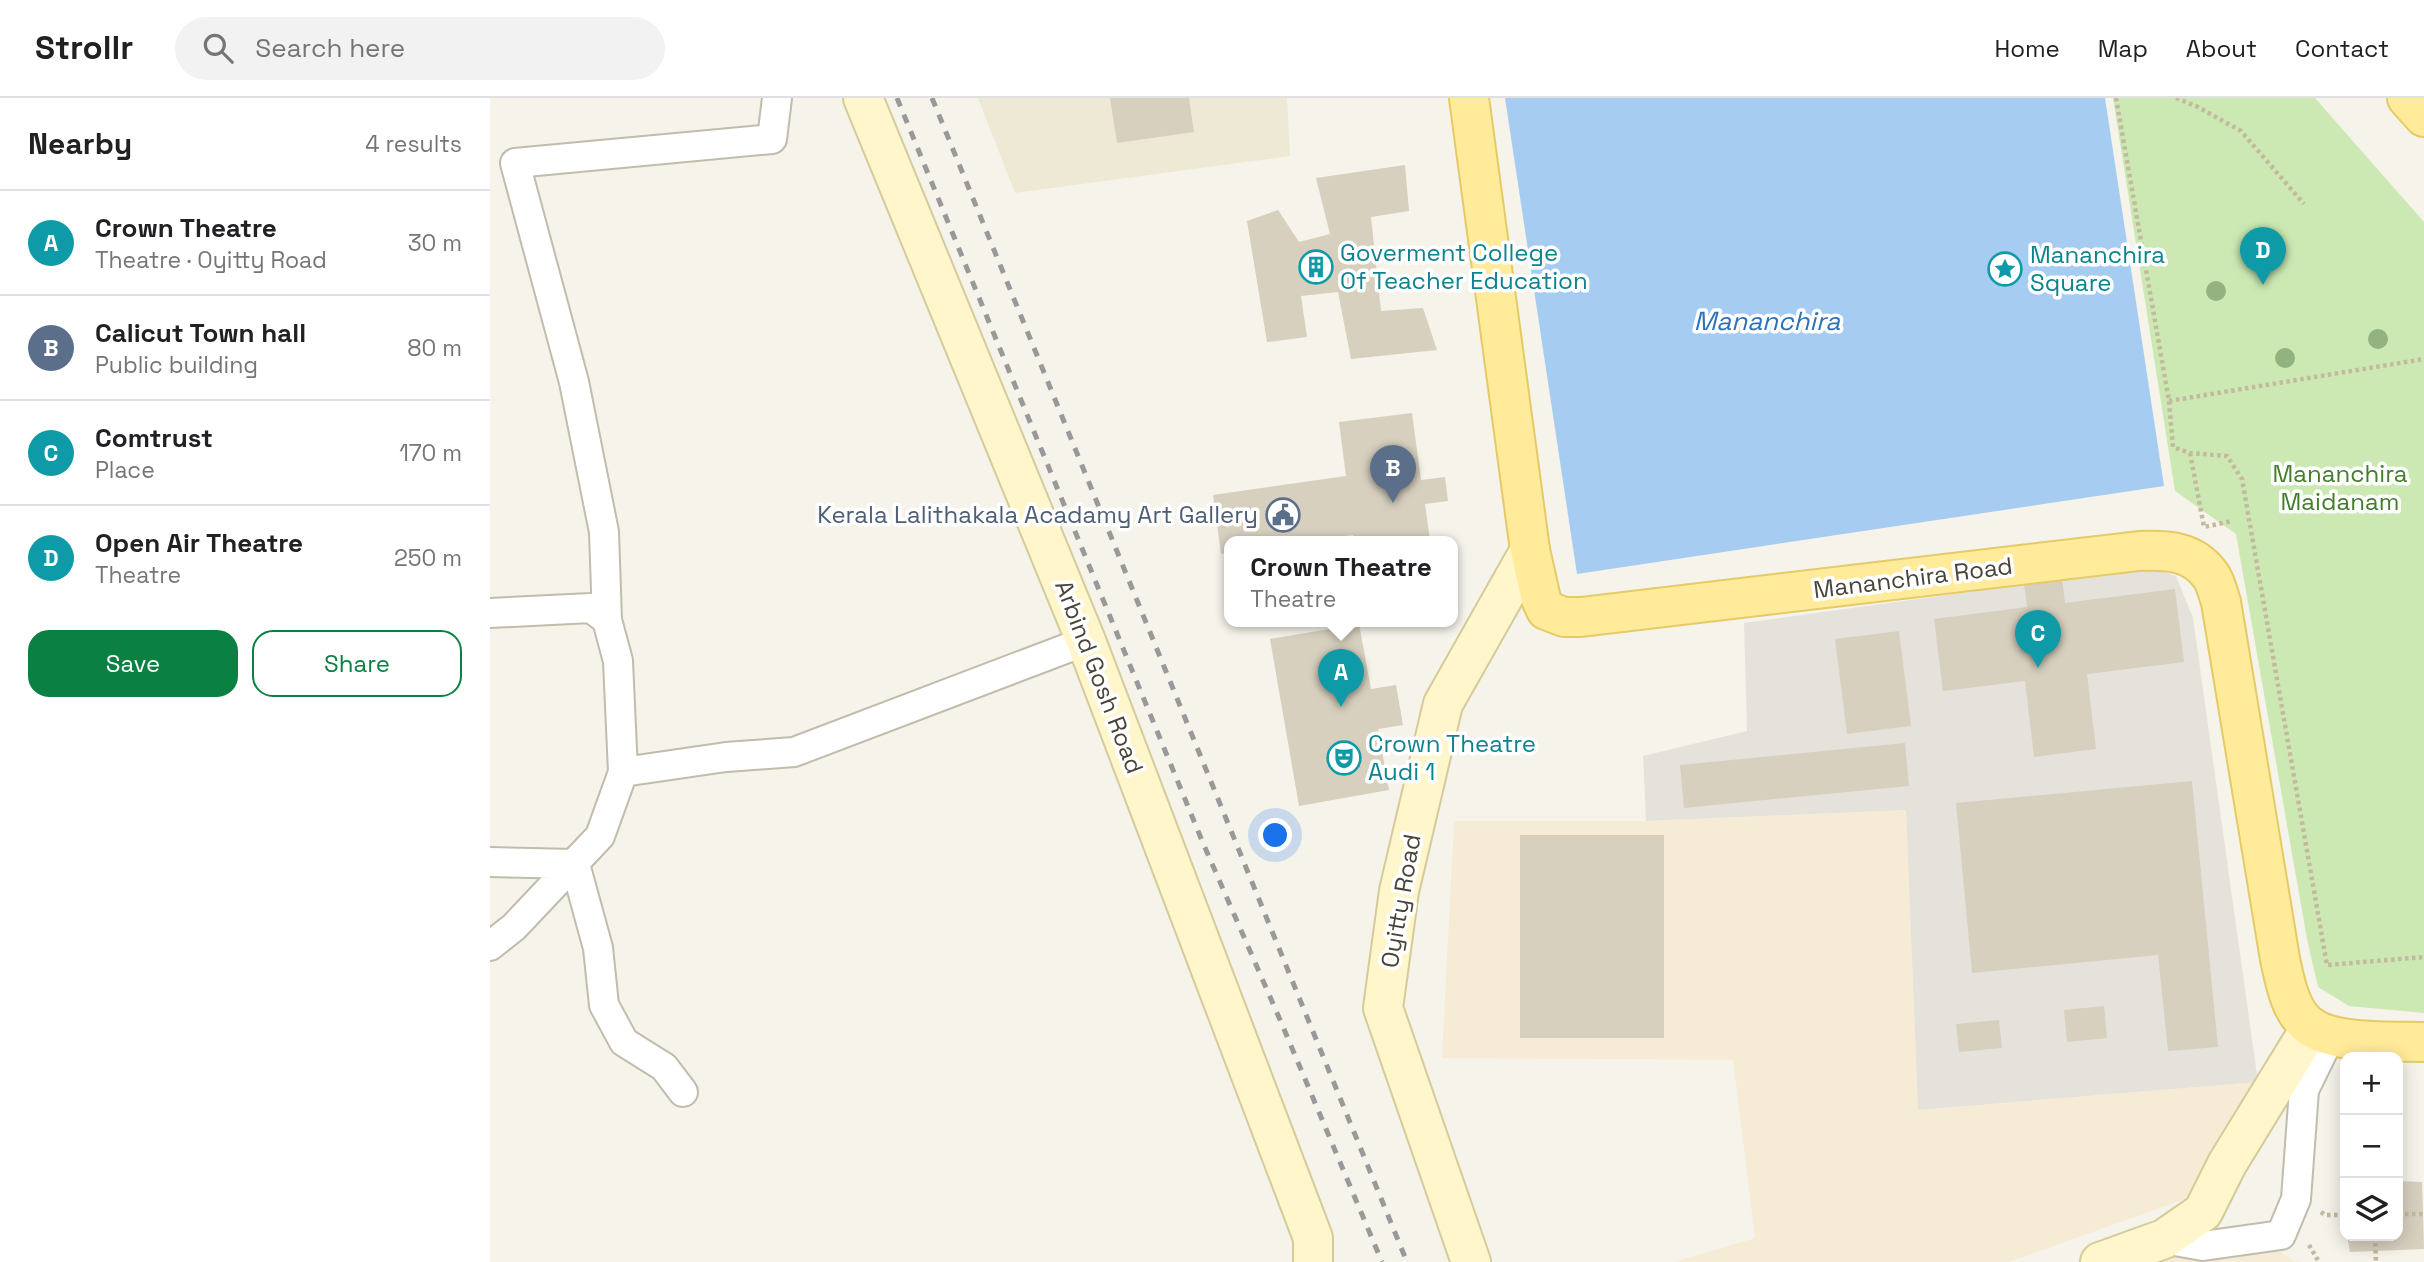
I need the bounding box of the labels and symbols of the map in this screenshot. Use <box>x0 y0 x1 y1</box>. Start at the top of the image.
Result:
pin: D <box>2240 227 2286 285</box>
place label: Goverment College Of Teacher Education <box>1340 237 1588 296</box>
place label: Mananchira Square <box>2030 239 2165 298</box>
building icon: Goverment College Of Teacher Education <box>1297 248 1335 286</box>
place icon: Mananchira Square <box>1986 250 2024 288</box>
water label: Mananchira <box>1694 304 1841 338</box>
pin: B <box>1370 445 1416 503</box>
park label: Mananchira Maidanam <box>2272 458 2408 517</box>
public building icon: Kerala Lalithakala Acadamy Art Gallery <box>1264 496 1302 534</box>
place label: Kerala Lalithakala Acadamy Art Gallery <box>817 499 1258 530</box>
street label: Mananchira Road <box>1812 550 2014 605</box>
street label: Arbind Gosh Road <box>1048 576 1151 778</box>
pin: C <box>2015 610 2061 668</box>
pin: A <box>1318 649 1364 707</box>
place label: Crown Theatre Audi 1 <box>1368 728 1536 787</box>
theatre icon: Crown Theatre Audi 1 <box>1325 739 1363 777</box>
your location <box>1258 818 1292 852</box>
street label: Oyitty Road <box>1374 832 1428 970</box>

